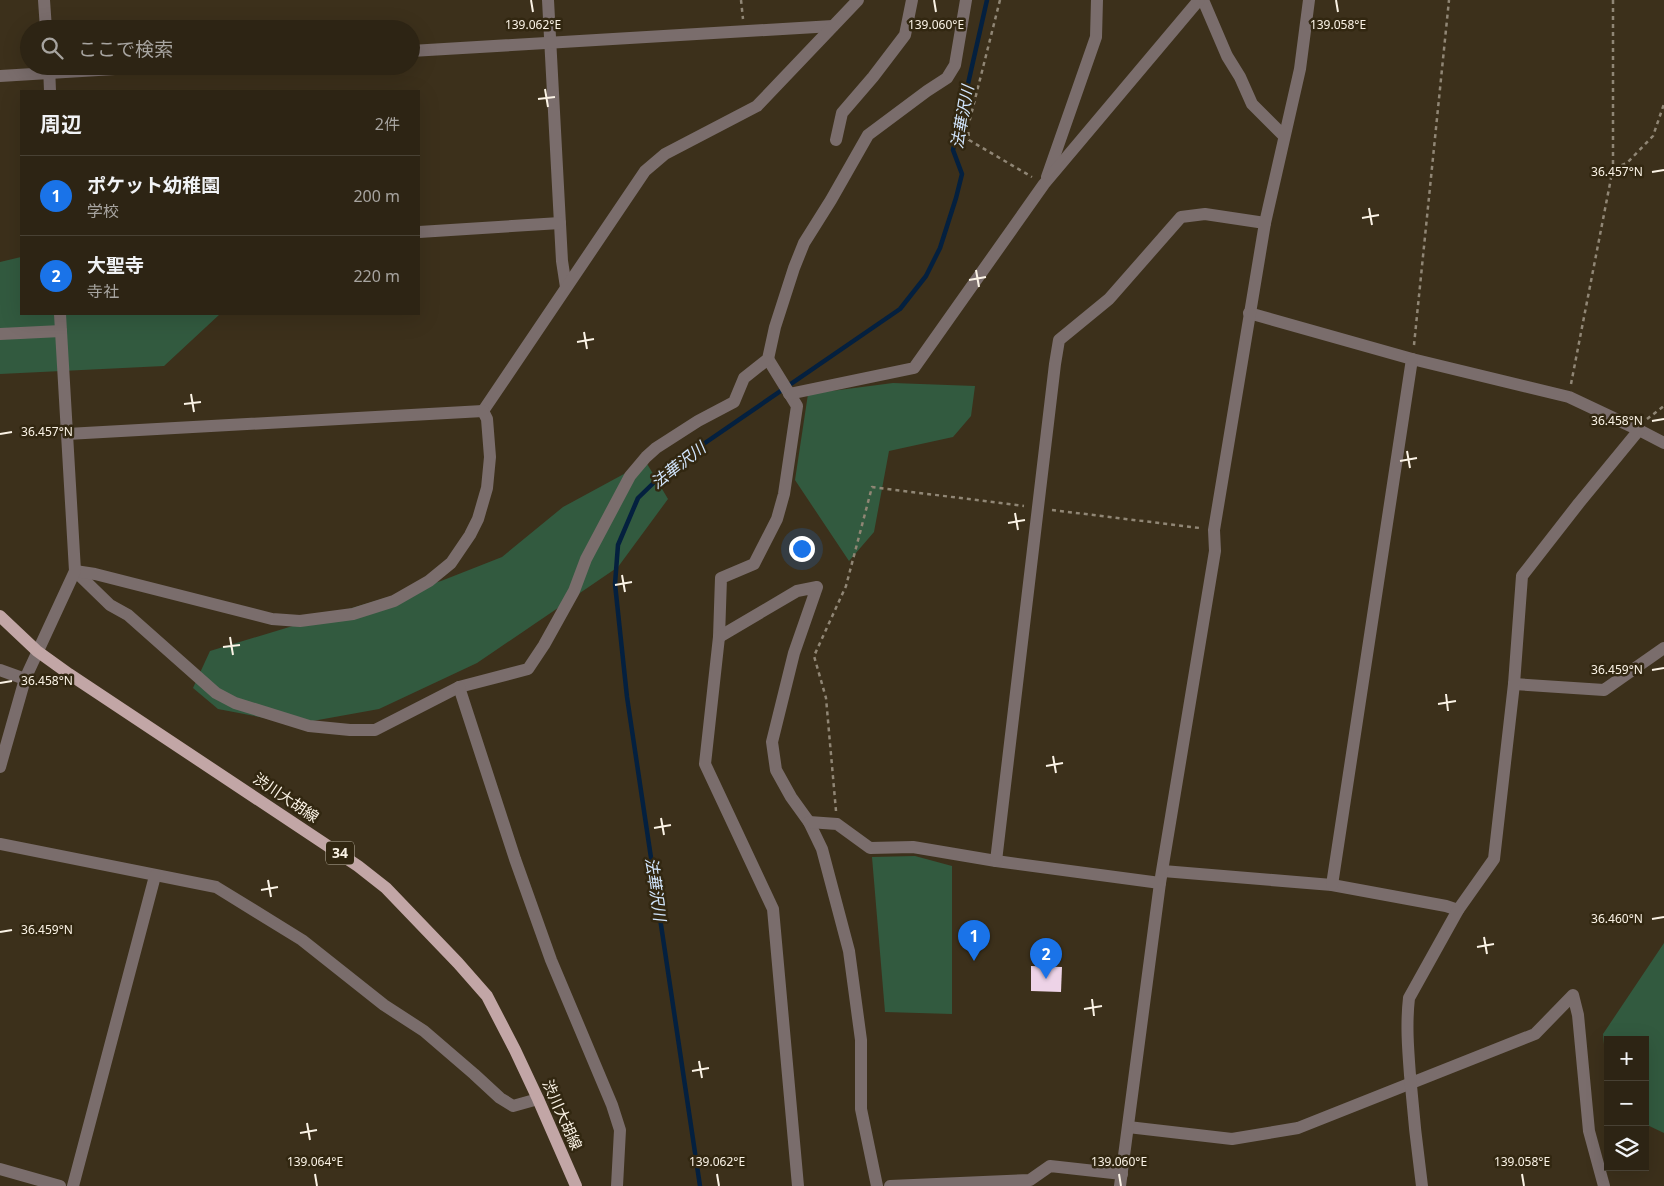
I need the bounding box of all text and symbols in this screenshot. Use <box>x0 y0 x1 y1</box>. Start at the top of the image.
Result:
text: 139.062°E <box>505 16 561 33</box>
text: 139.060°E <box>908 16 964 33</box>
text: 139.058°E <box>1310 16 1366 33</box>
search box <box>20 20 420 75</box>
icon: search <box>38 34 66 62</box>
text: ここで検索 <box>78 36 173 62</box>
water label: 法華沢川 <box>946 82 979 150</box>
text: 周辺 <box>40 110 82 138</box>
text: 2件 <box>375 113 400 135</box>
text: 36.457°N <box>1591 163 1643 180</box>
text: ポケット幼稚園 <box>87 172 220 198</box>
text: 1 <box>51 185 61 207</box>
text: 200 m <box>353 185 400 207</box>
text: 学校 <box>87 200 119 222</box>
text: 大聖寺 <box>87 252 144 278</box>
text: 2 <box>51 265 61 287</box>
text: 220 m <box>353 265 400 287</box>
text: 寺社 <box>87 280 119 302</box>
text: 36.458°N <box>1591 412 1643 429</box>
text: 36.457°N <box>21 423 73 440</box>
water label: 法華沢川 <box>646 435 712 493</box>
your location <box>789 536 815 562</box>
text: 36.459°N <box>1591 661 1643 678</box>
text: 36.458°N <box>21 672 73 689</box>
street label: 渋川大胡線 <box>250 768 323 826</box>
road number: 34 <box>326 841 354 864</box>
water label: 法華沢川 <box>641 856 672 924</box>
text: 36.460°N <box>1591 910 1643 927</box>
pin: 1 <box>958 920 990 961</box>
text: 36.459°N <box>21 921 73 938</box>
pin: 2 <box>1030 938 1062 979</box>
map controls <box>1604 1036 1649 1171</box>
button: + <box>1604 1036 1649 1081</box>
street label: 渋川大胡線 <box>539 1076 587 1153</box>
button: − <box>1604 1081 1649 1126</box>
button: layers <box>1604 1126 1649 1171</box>
text: 139.064°E <box>287 1153 343 1170</box>
text: 139.062°E <box>689 1153 745 1170</box>
text: 139.060°E <box>1091 1153 1147 1170</box>
text: 139.058°E <box>1494 1153 1550 1170</box>

